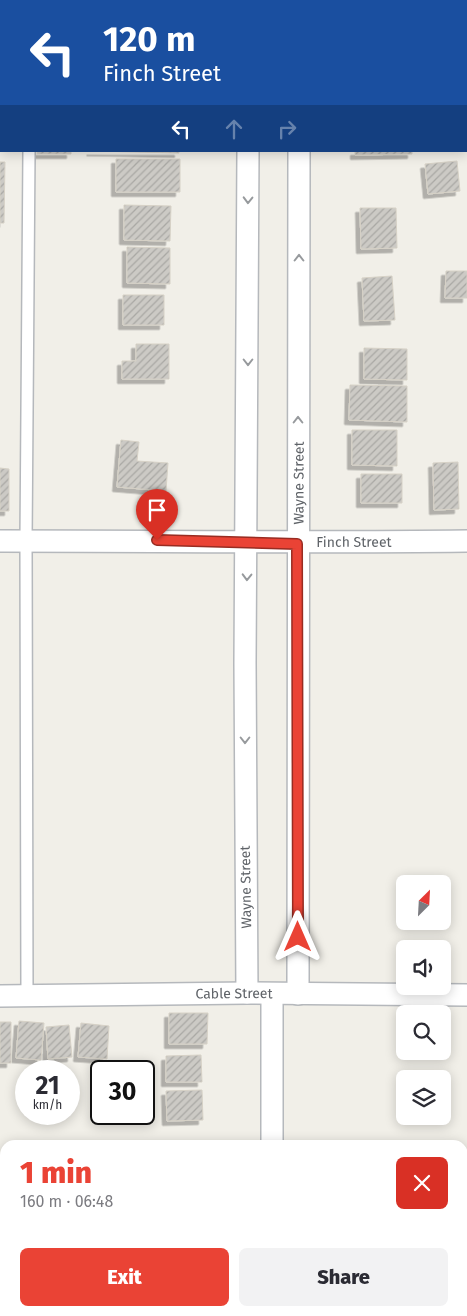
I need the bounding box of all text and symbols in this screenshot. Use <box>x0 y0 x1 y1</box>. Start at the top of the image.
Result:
text: 120 m <box>103 18 196 60</box>
icon: left <box>20 20 85 85</box>
text: Finch Street <box>103 60 221 87</box>
icon: left <box>167 115 195 143</box>
icon: ahead <box>220 115 248 143</box>
icon: right <box>273 115 301 143</box>
one-way arrow <box>243 196 253 204</box>
one-way arrow <box>294 253 304 261</box>
one-way arrow <box>243 359 253 367</box>
one-way arrow <box>293 416 303 424</box>
street label: Wayne Street <box>290 441 307 525</box>
pin <box>136 489 178 540</box>
icon: arrive <box>143 496 171 524</box>
street label: Finch Street <box>316 533 393 550</box>
one-way arrow <box>242 574 252 582</box>
one-way arrow <box>240 736 250 744</box>
street label: Wayne Street <box>237 844 255 929</box>
north arrow <box>396 875 451 930</box>
map controls <box>396 875 451 1125</box>
position arrow <box>271 910 323 962</box>
button: sound <box>396 940 451 995</box>
street label: Cable Street <box>195 984 274 1002</box>
button: search <box>396 1005 451 1060</box>
speed limit sign: 30 <box>90 1060 155 1125</box>
button: layers <box>396 1070 451 1125</box>
text: 21 <box>36 1071 59 1101</box>
text: km/h <box>33 1098 62 1112</box>
text: 1 min <box>20 1155 92 1191</box>
button: close <box>396 1157 448 1209</box>
text: 160 m · 06:48 <box>20 1192 113 1211</box>
button: Exit <box>20 1248 229 1306</box>
button: Share <box>239 1248 448 1306</box>

